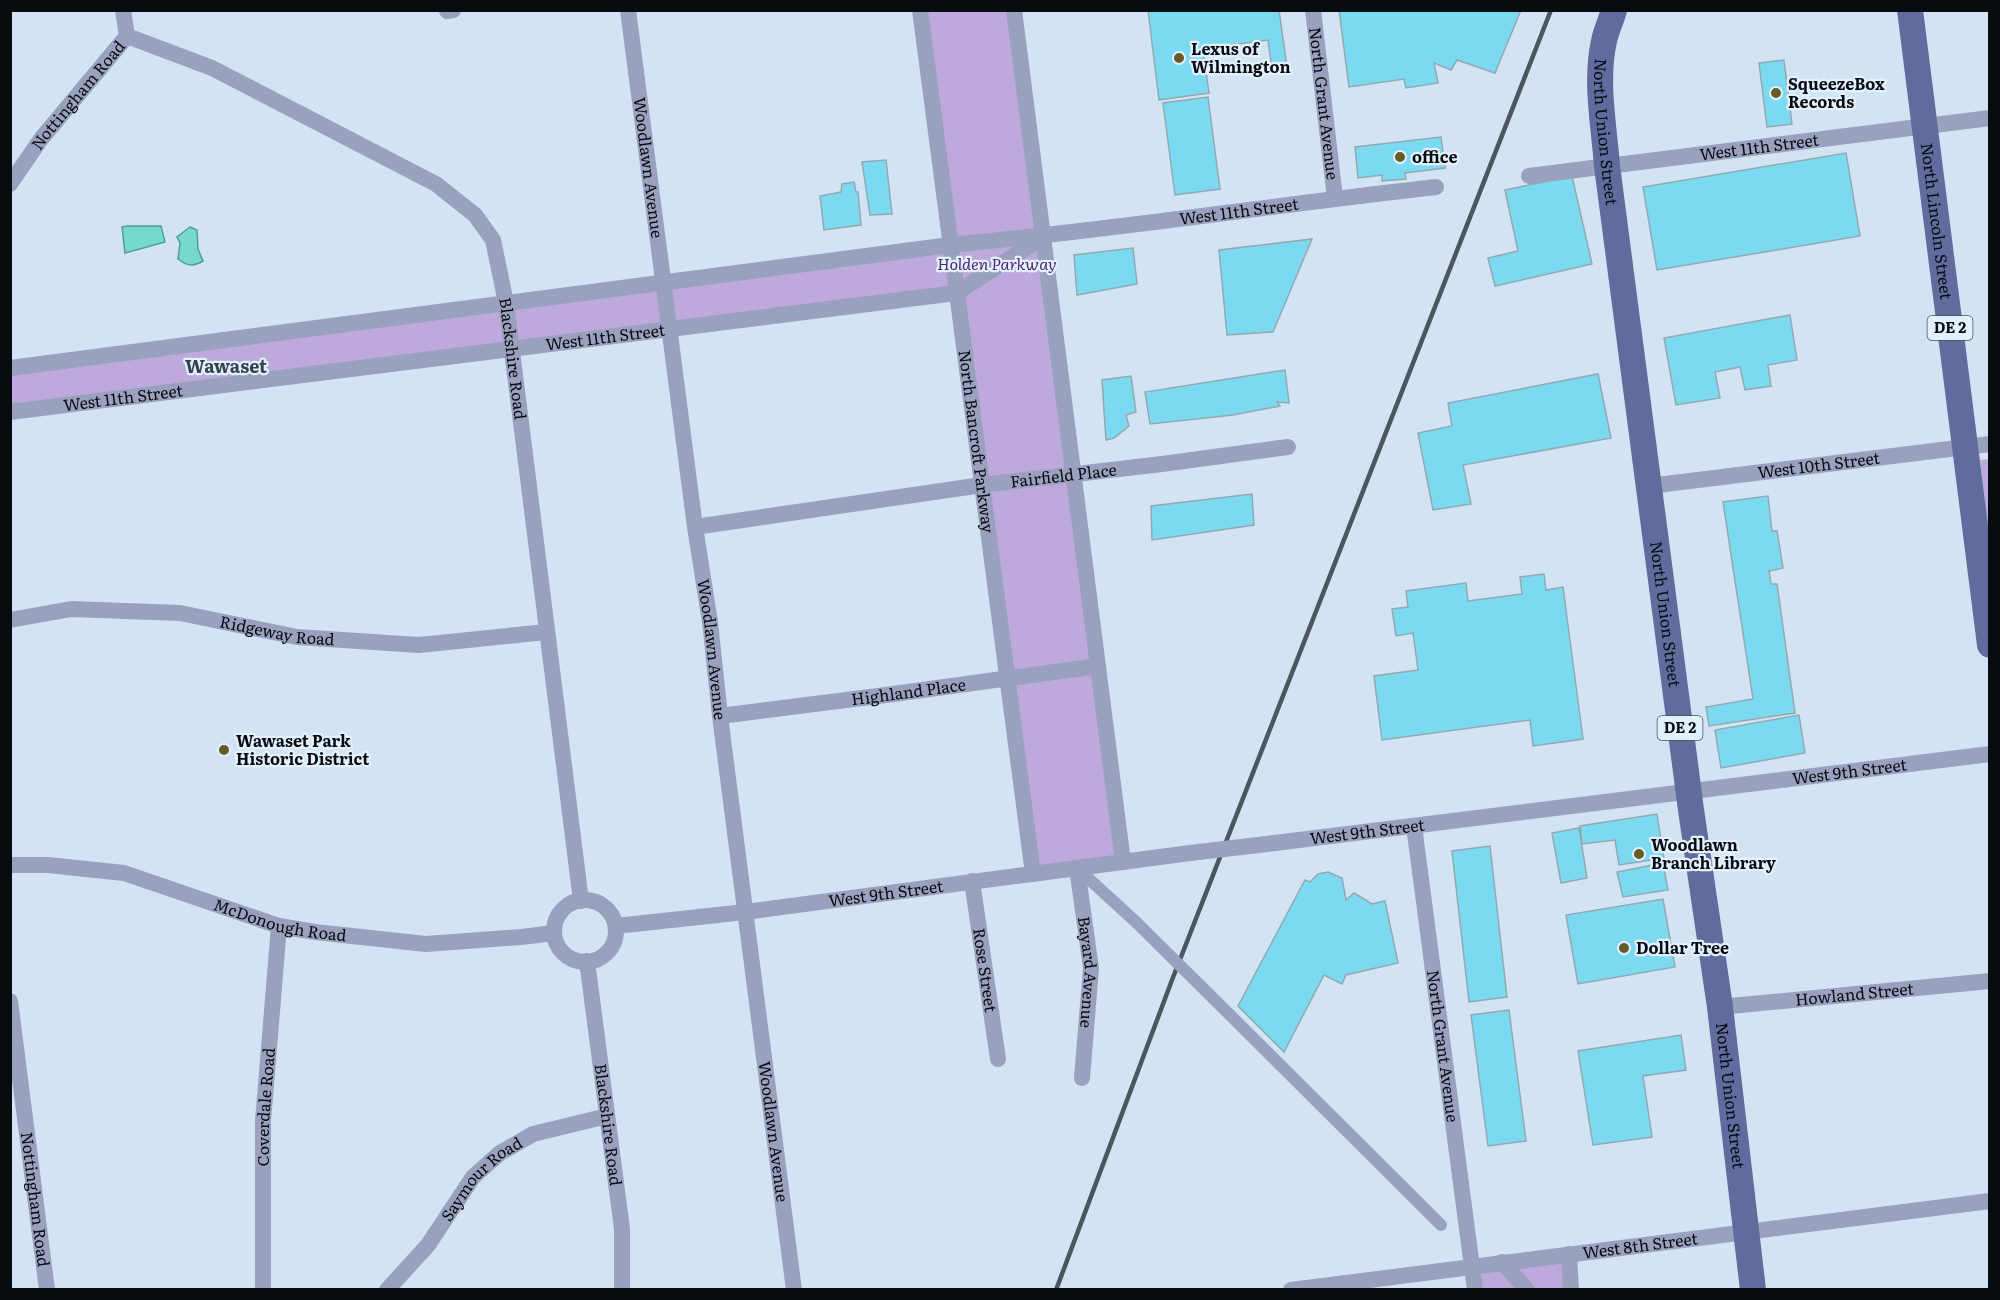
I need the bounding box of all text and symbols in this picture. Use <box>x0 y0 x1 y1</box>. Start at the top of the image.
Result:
street label: North Grant Avenue <box>1304 26 1346 181</box>
street label: Nottingham Road <box>24 34 130 154</box>
place label: Lexus of Wilmington <box>1191 36 1291 78</box>
marker: Lexus of Wilmington <box>1172 51 1186 65</box>
street label: North Union Street <box>1589 58 1625 207</box>
place label: SqueezeBox Records <box>1788 71 1885 113</box>
marker: SqueezeBox Records <box>1769 86 1783 100</box>
street label: Woodlawn Avenue <box>628 96 670 239</box>
street label: West 11th Street <box>1698 127 1821 165</box>
street label: North Lincoln Street <box>1916 142 1959 301</box>
place label: office <box>1412 144 1457 168</box>
marker: office <box>1393 150 1407 164</box>
street label: West 11th Street <box>1178 191 1300 230</box>
park label: Holden Parkway <box>937 251 1057 275</box>
street label: Blackshire Road <box>494 295 534 421</box>
road number: DE 2 <box>1928 316 1972 340</box>
street label: West 11th Street <box>544 317 667 356</box>
street label: North Bancroft Parkway <box>954 348 1001 535</box>
district label: Wawaset <box>185 352 267 379</box>
street label: West 11th Street <box>62 377 185 416</box>
street label: West 10th Street <box>1756 445 1882 484</box>
street label: Fairfield Place <box>1009 456 1118 493</box>
street label: North Union Street <box>1645 539 1688 689</box>
street label: Woodlawn Avenue <box>692 577 733 721</box>
street label: Ridgeway Road <box>218 608 336 650</box>
street label: Highland Place <box>850 671 967 710</box>
road number: DE 2 <box>1658 716 1702 740</box>
place label: Wawaset Park Historic District <box>236 728 369 770</box>
marker: Wawaset Park Historic District <box>217 743 231 757</box>
street label: West 9th Street <box>1791 751 1909 790</box>
street label: West 9th Street <box>1308 811 1426 850</box>
place label: Woodlawn Branch Library <box>1651 832 1776 874</box>
marker: Woodlawn Branch Library <box>1632 847 1646 861</box>
street label: West 9th Street <box>827 873 945 912</box>
street label: McDonough Road <box>211 892 348 946</box>
street label: Bayard Avenue <box>1073 915 1104 1029</box>
street label: Rose Street <box>968 926 1004 1014</box>
place label: Dollar Tree <box>1636 935 1729 959</box>
marker: Dollar Tree <box>1617 941 1631 955</box>
street label: North Grant Avenue <box>1422 968 1466 1124</box>
street label: Howland Street <box>1794 975 1915 1011</box>
street label: North Union Street <box>1711 1021 1752 1170</box>
street label: Coverdale Road <box>250 1046 280 1166</box>
street label: Woodlawn Avenue <box>754 1060 796 1203</box>
street label: Blackshire Road <box>589 1062 629 1187</box>
street label: Nottingham Road <box>16 1130 57 1268</box>
street label: Saymour Road <box>434 1130 526 1225</box>
street label: West 8th Street <box>1581 1225 1700 1264</box>

